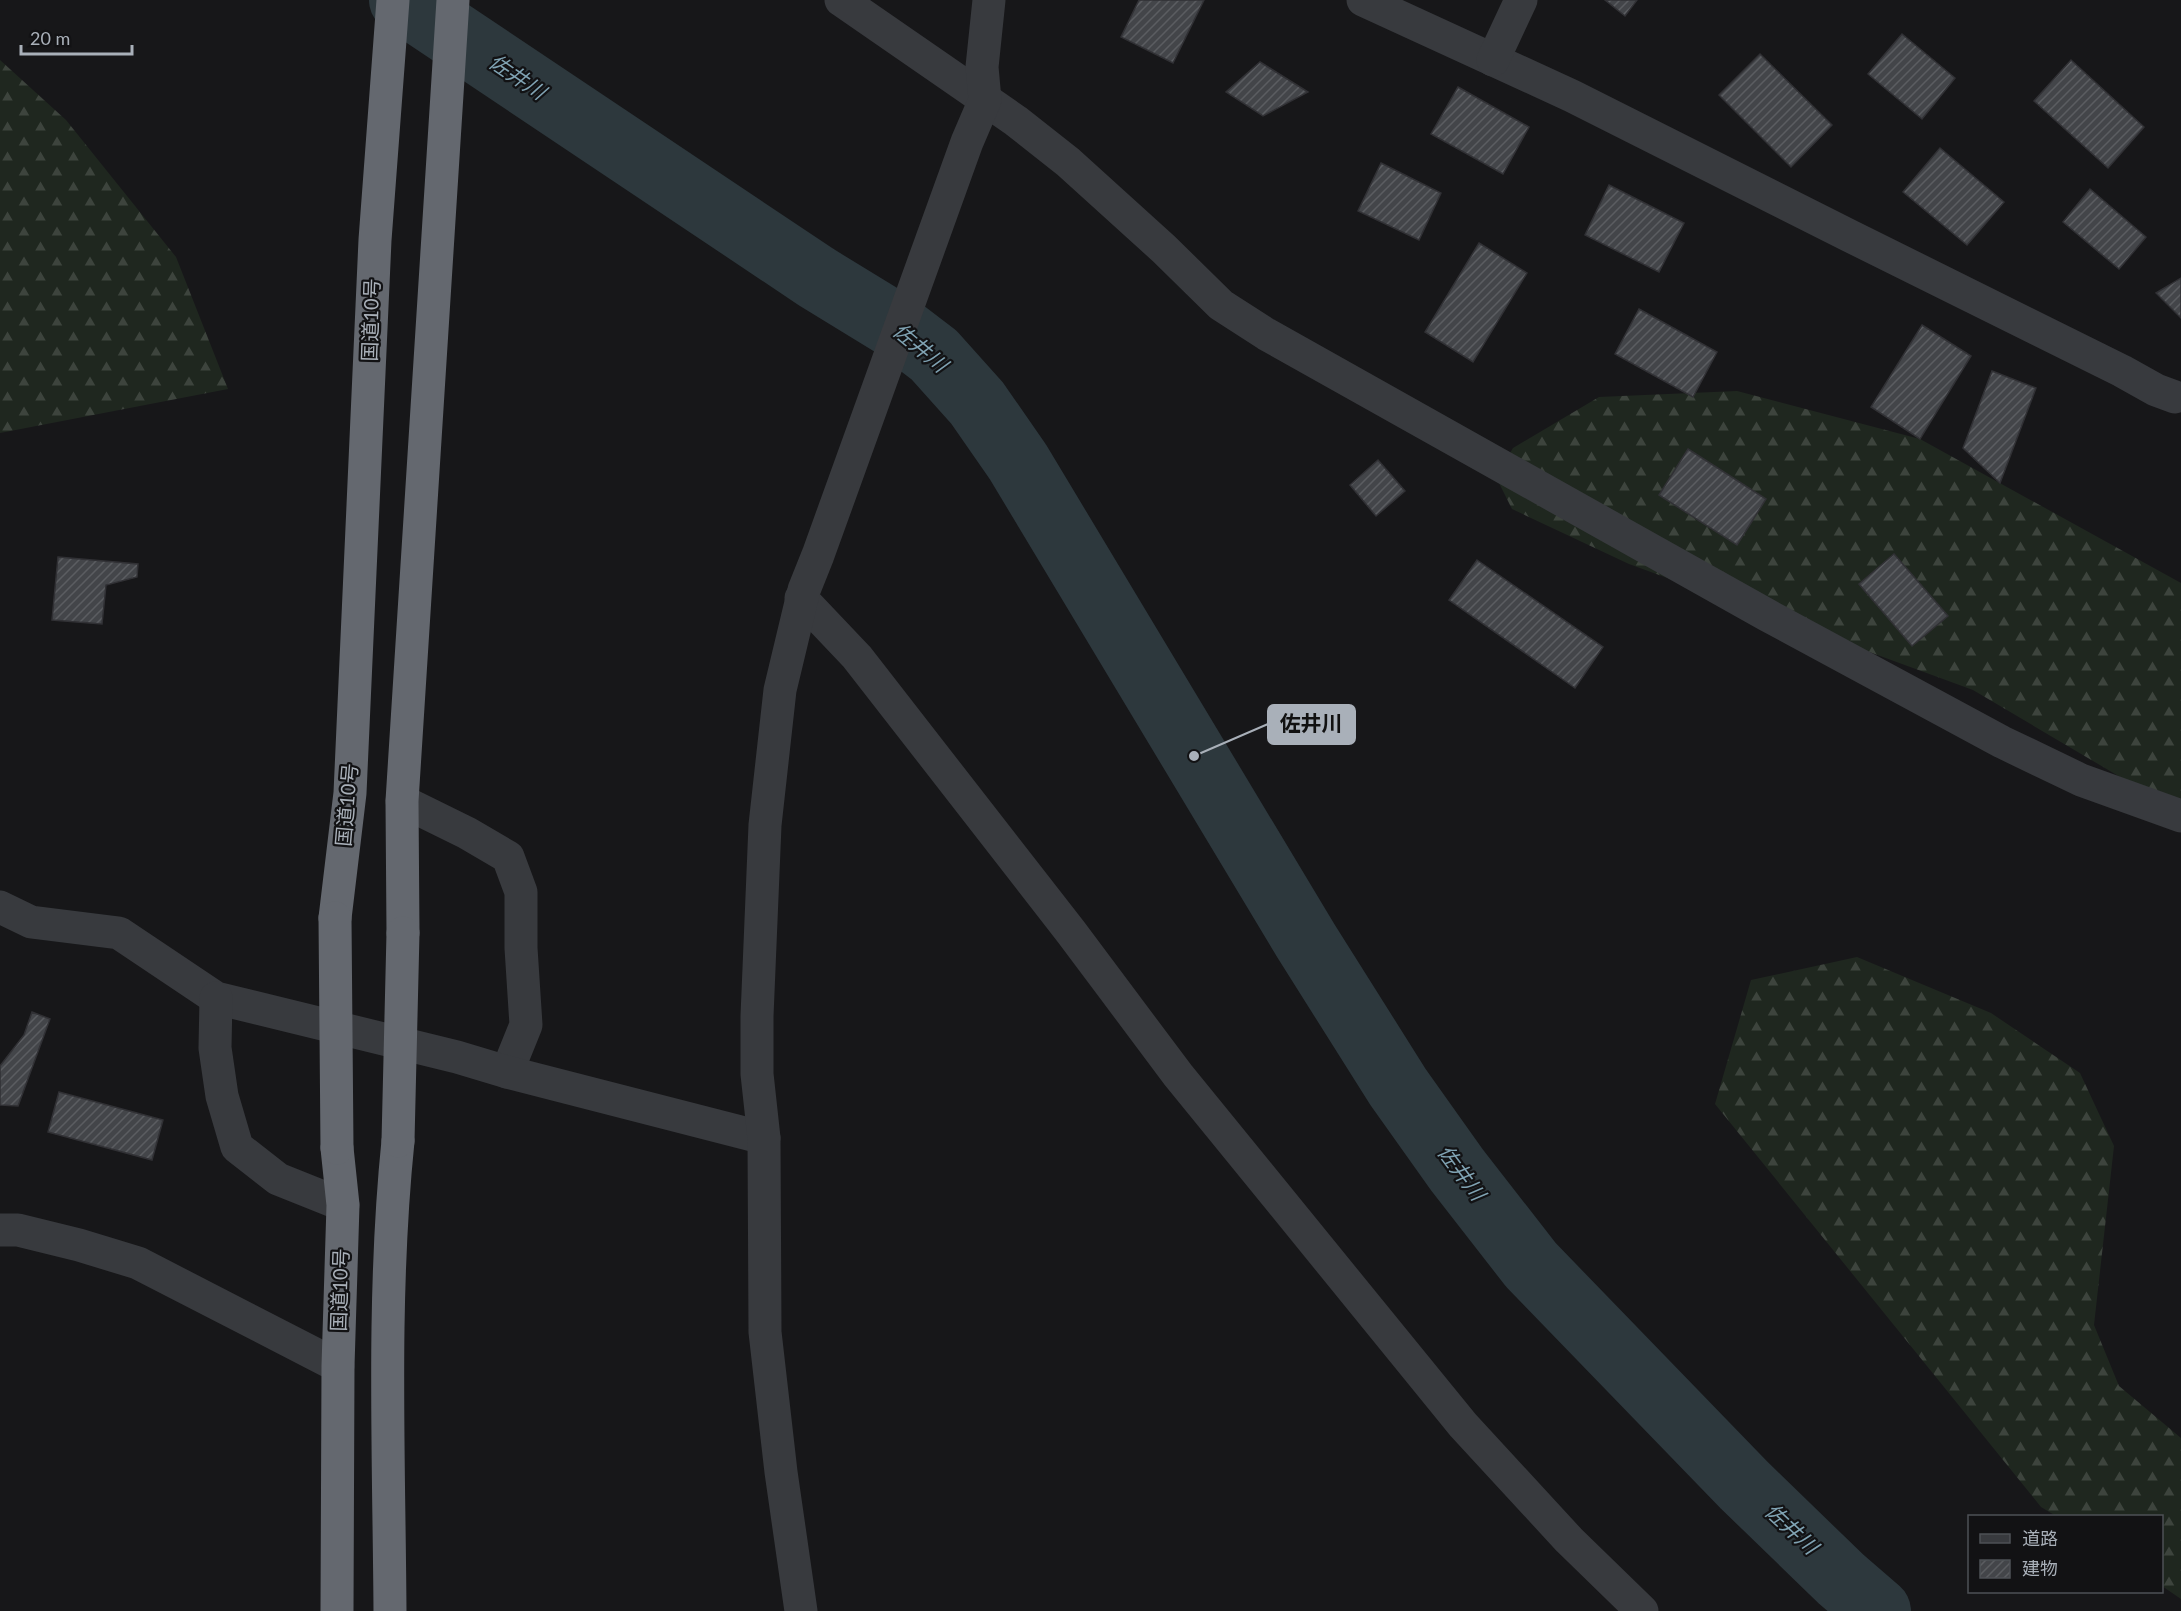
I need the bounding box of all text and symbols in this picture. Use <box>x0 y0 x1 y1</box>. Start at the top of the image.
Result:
scale bar <box>21 18 132 56</box>
text: 20 m <box>30 27 70 49</box>
water label: 佐井川 <box>485 48 553 105</box>
street label: 国道10号 <box>357 278 383 362</box>
water label: 佐井川 <box>889 317 955 378</box>
callout: 佐井川 <box>1268 705 1355 744</box>
text: 佐井川 <box>1280 710 1343 735</box>
street label: 国道10号 <box>330 762 362 847</box>
water label: 佐井川 <box>1433 1139 1492 1206</box>
street label: 国道10号 <box>326 1248 352 1332</box>
water label: 佐井川 <box>1760 1497 1825 1560</box>
legend <box>1968 1515 2163 1593</box>
text: 道路 <box>2022 1527 2058 1549</box>
text: 建物 <box>2022 1557 2058 1579</box>

